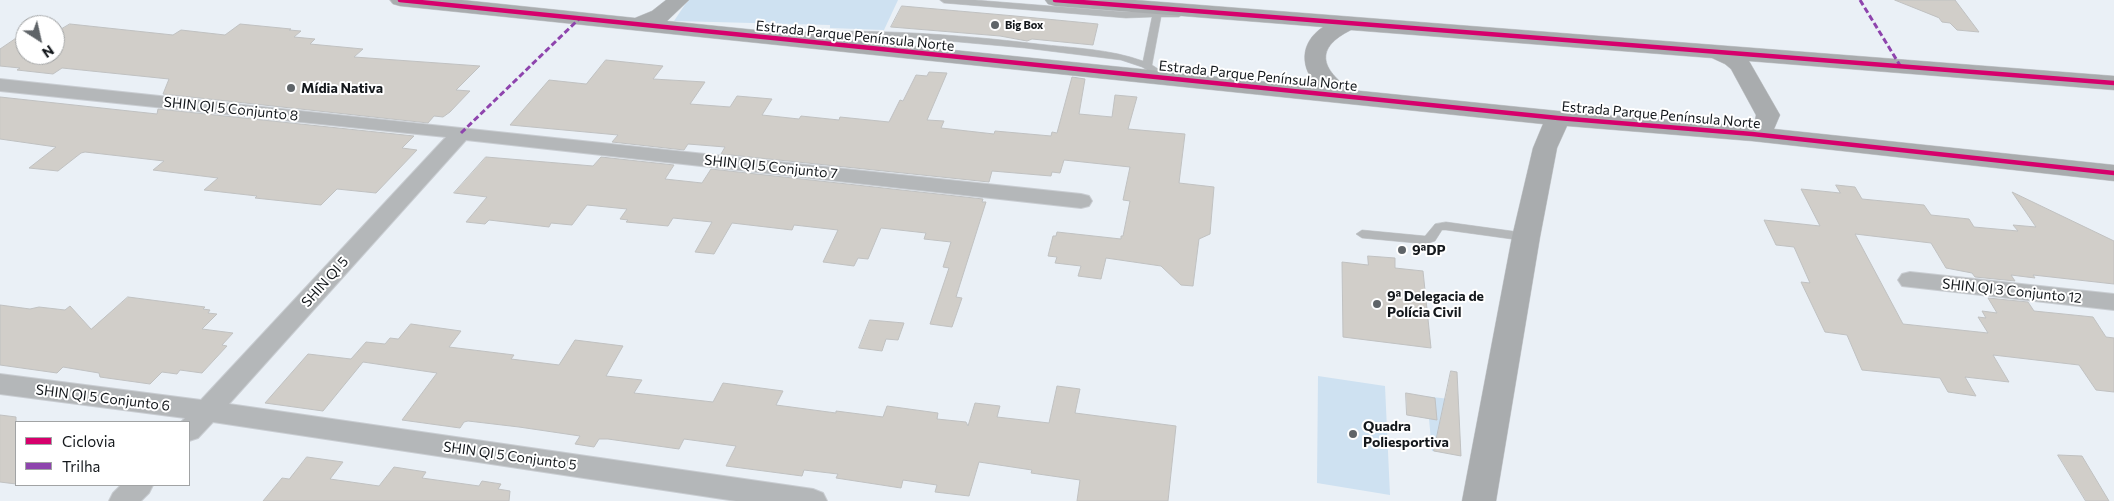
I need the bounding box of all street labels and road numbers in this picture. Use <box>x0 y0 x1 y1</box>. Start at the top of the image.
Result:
street label: Estrada Parque Península Norte <box>755 17 955 55</box>
street label: Estrada Parque Península Norte <box>1158 57 1358 95</box>
street label: SHIN QI 5 Conjunto 8 <box>163 94 299 124</box>
street label: Estrada Parque Península Norte <box>1561 98 1761 132</box>
street label: SHIN QI 5 Conjunto 7 <box>703 152 839 182</box>
street label: SHIN QI 5 <box>298 253 352 311</box>
street label: SHIN QI 3 Conjunto 12 <box>1941 275 2083 307</box>
street label: SHIN QI 5 Conjunto 6 <box>35 381 171 415</box>
street label: SHIN QI 5 Conjunto 5 <box>442 438 578 474</box>

